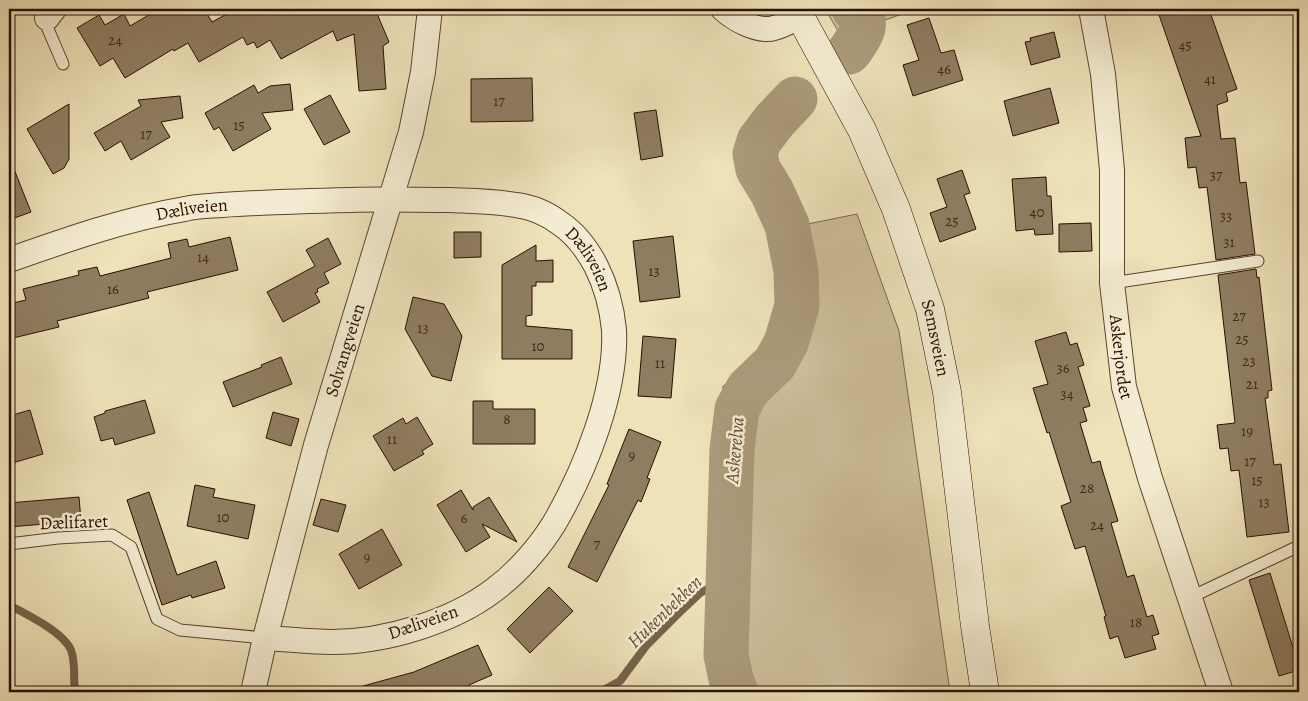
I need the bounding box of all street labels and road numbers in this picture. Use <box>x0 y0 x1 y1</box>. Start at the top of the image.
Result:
street label: Dæliveien <box>153 193 229 226</box>
street label: Dæliveien <box>560 221 617 295</box>
street label: Semsveien <box>916 296 956 379</box>
street label: Solvangveien <box>319 300 370 400</box>
street label: Askerjordet <box>1104 312 1139 402</box>
street label: Dælifaret <box>39 509 109 535</box>
street label: Dæliveien <box>385 599 461 645</box>

